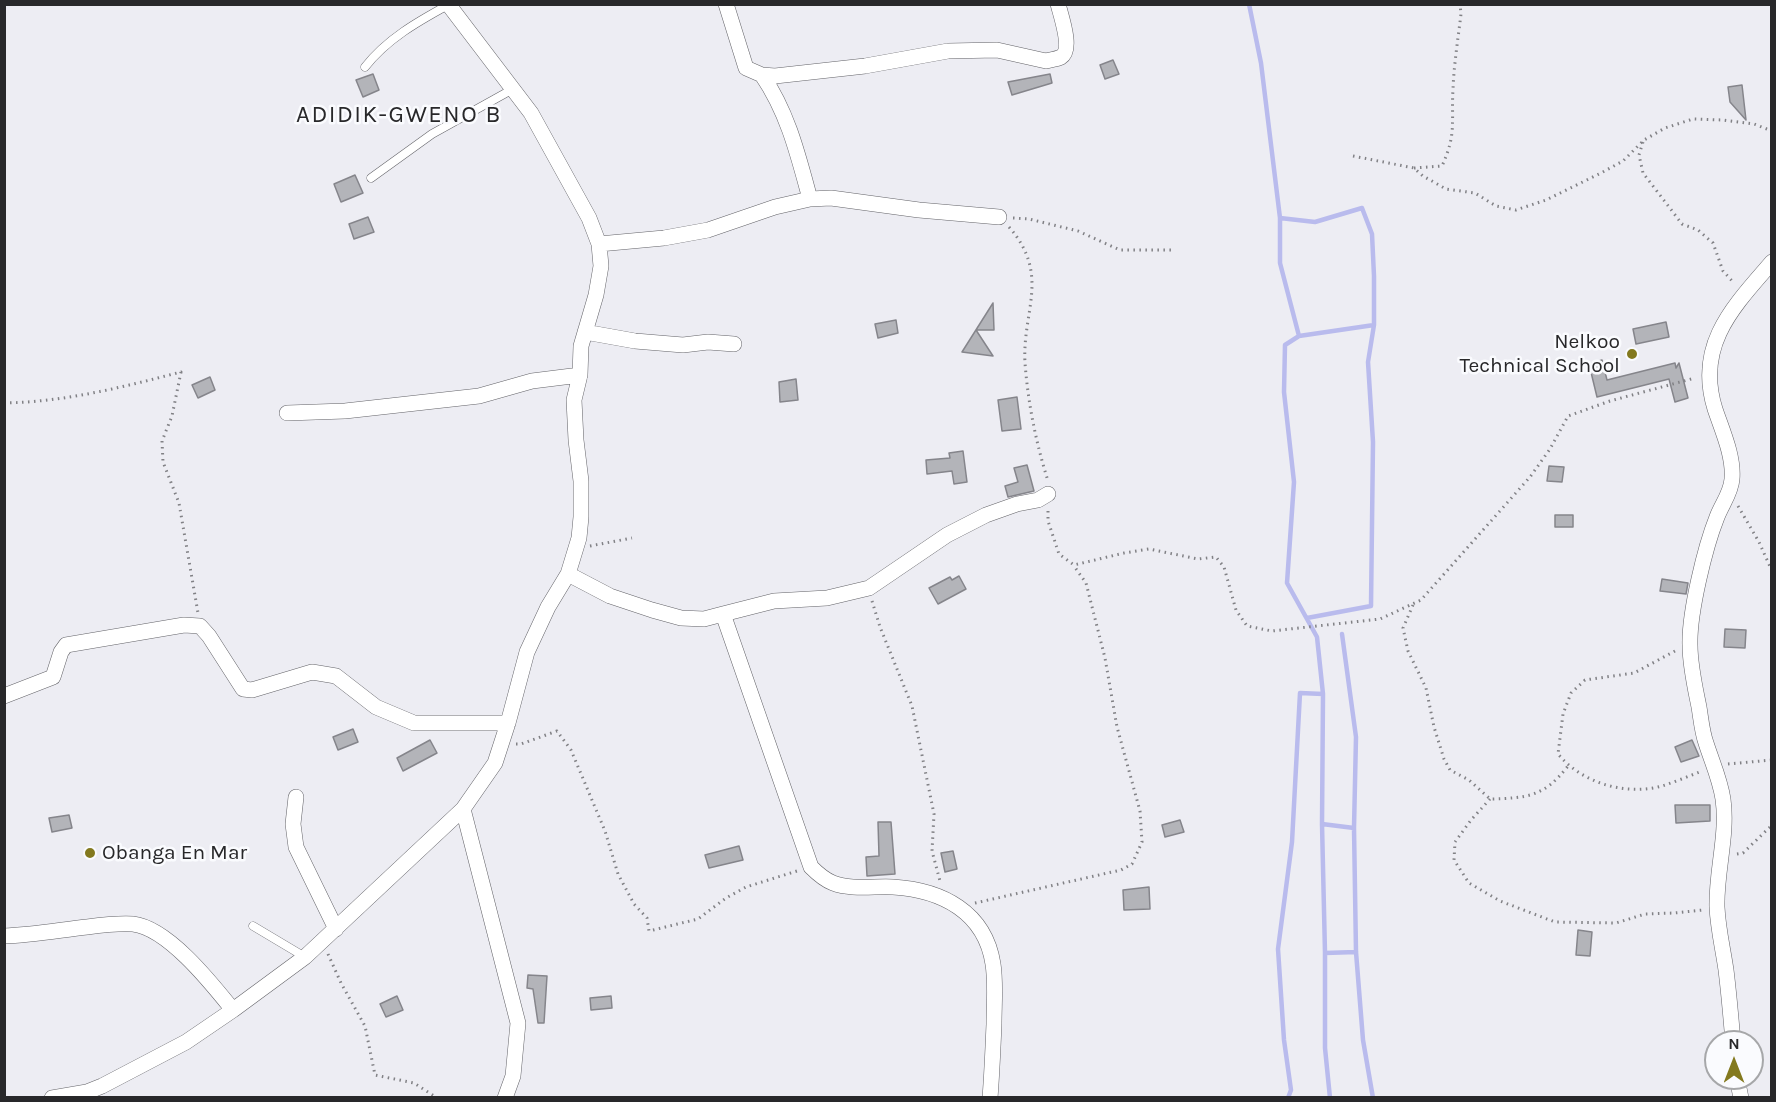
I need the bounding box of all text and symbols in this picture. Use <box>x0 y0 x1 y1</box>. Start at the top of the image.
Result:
district label: ADIDIK-GWENO B <box>296 101 502 129</box>
place label: Nelkoo Technical School <box>1460 329 1620 379</box>
marker: Nelkoo Technical School <box>1625 347 1639 361</box>
place label: Obanga En Mar <box>102 840 247 866</box>
marker: Obanga En Mar <box>83 846 97 860</box>
north arrow <box>1704 1030 1764 1090</box>
text: N <box>1728 1034 1740 1053</box>

